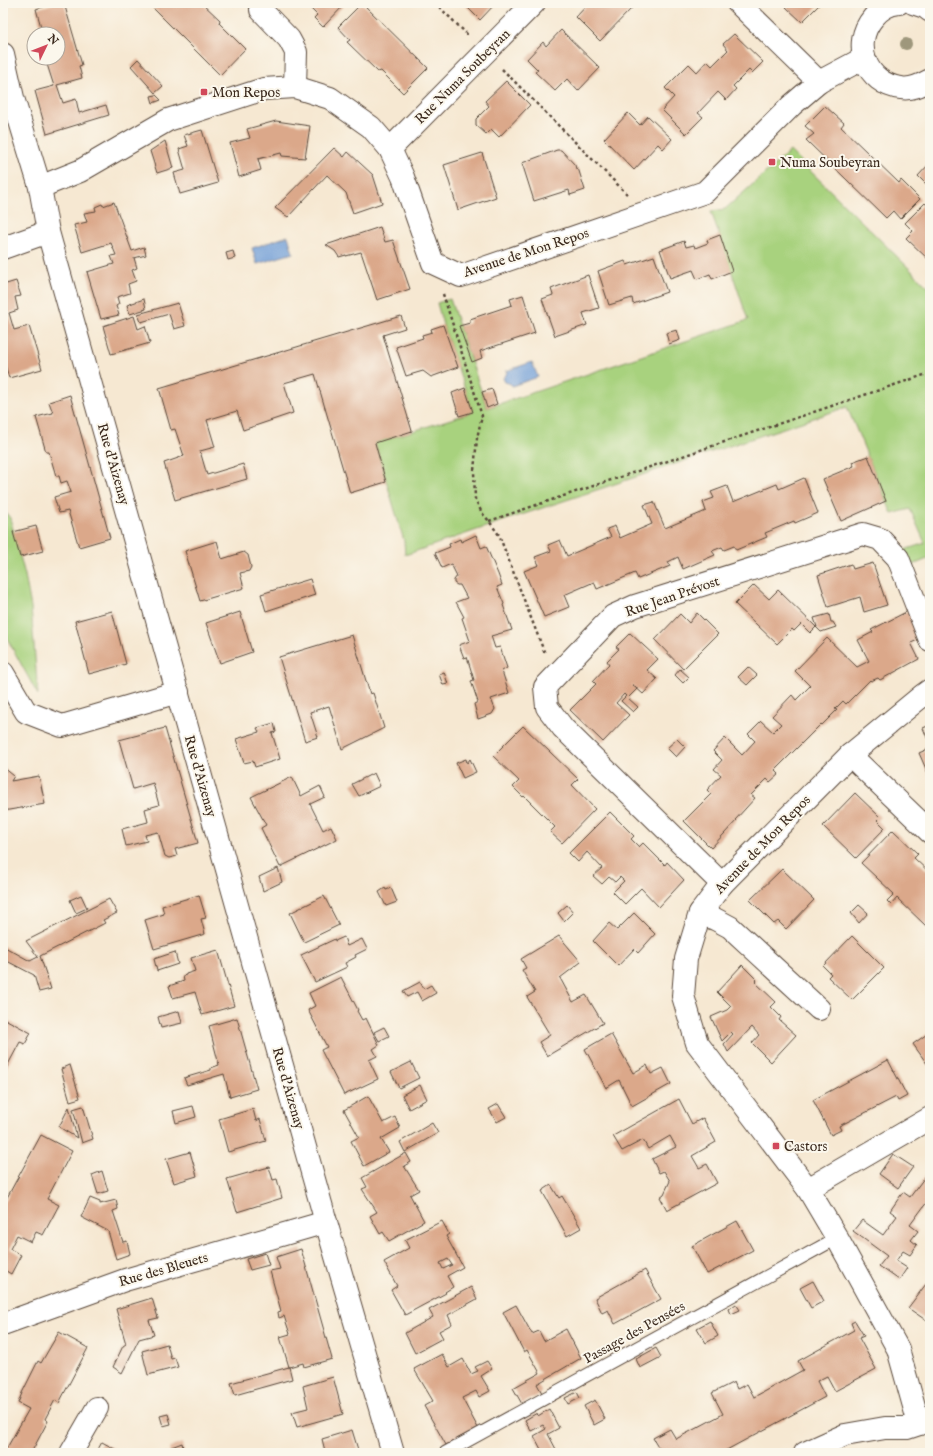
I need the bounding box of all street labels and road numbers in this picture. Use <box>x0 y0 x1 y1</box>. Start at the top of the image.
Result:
street label: Rue Numa Soubeyran <box>411 25 515 128</box>
street label: Avenue de Mon Repos <box>460 224 591 282</box>
street label: Rue d'Aizenay <box>93 421 133 507</box>
street label: Rue Jean Prévost <box>623 572 722 622</box>
street label: Rue d'Aizenay <box>180 733 220 819</box>
street label: Avenue de Mon Repos <box>710 791 815 899</box>
street label: Rue d'Aizenay <box>268 1045 308 1131</box>
street label: Rue des Bleuets <box>117 1249 210 1291</box>
street label: Passage des Pensées <box>581 1297 688 1368</box>

